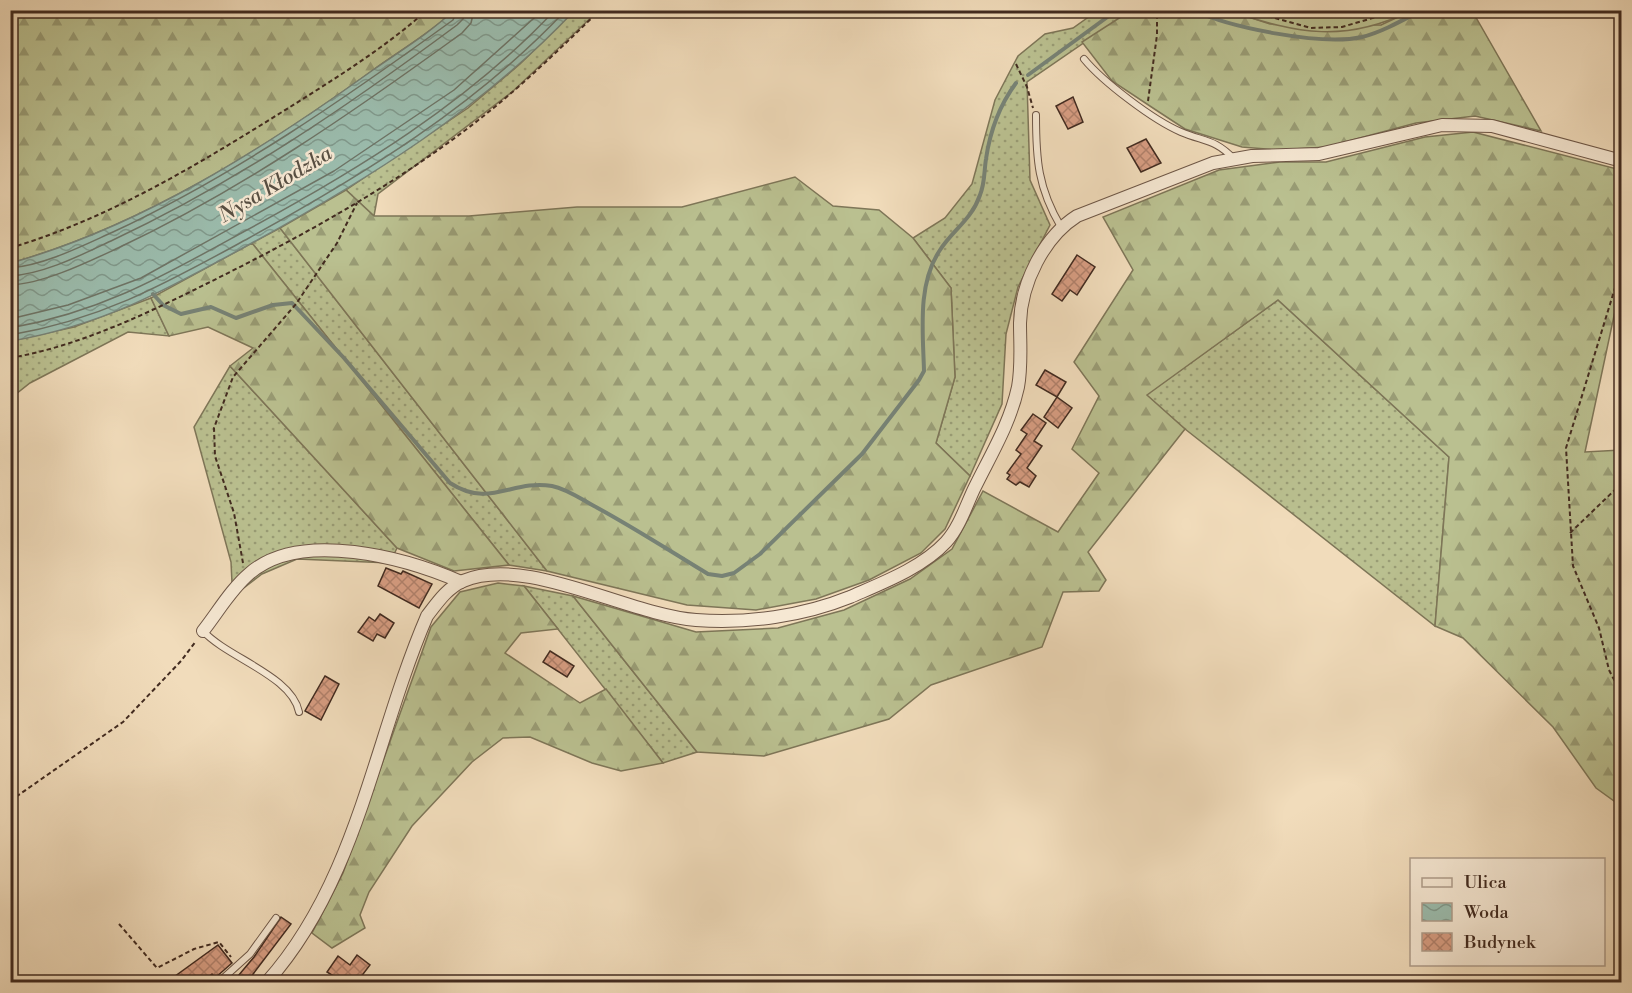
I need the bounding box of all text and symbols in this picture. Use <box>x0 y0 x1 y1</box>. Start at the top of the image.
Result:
water label: Nysa Kłodzka <box>213 141 337 229</box>
legend <box>1410 858 1605 966</box>
text: Ulica <box>1464 871 1508 894</box>
text: Woda <box>1463 901 1509 924</box>
text: Budynek <box>1463 931 1537 954</box>

